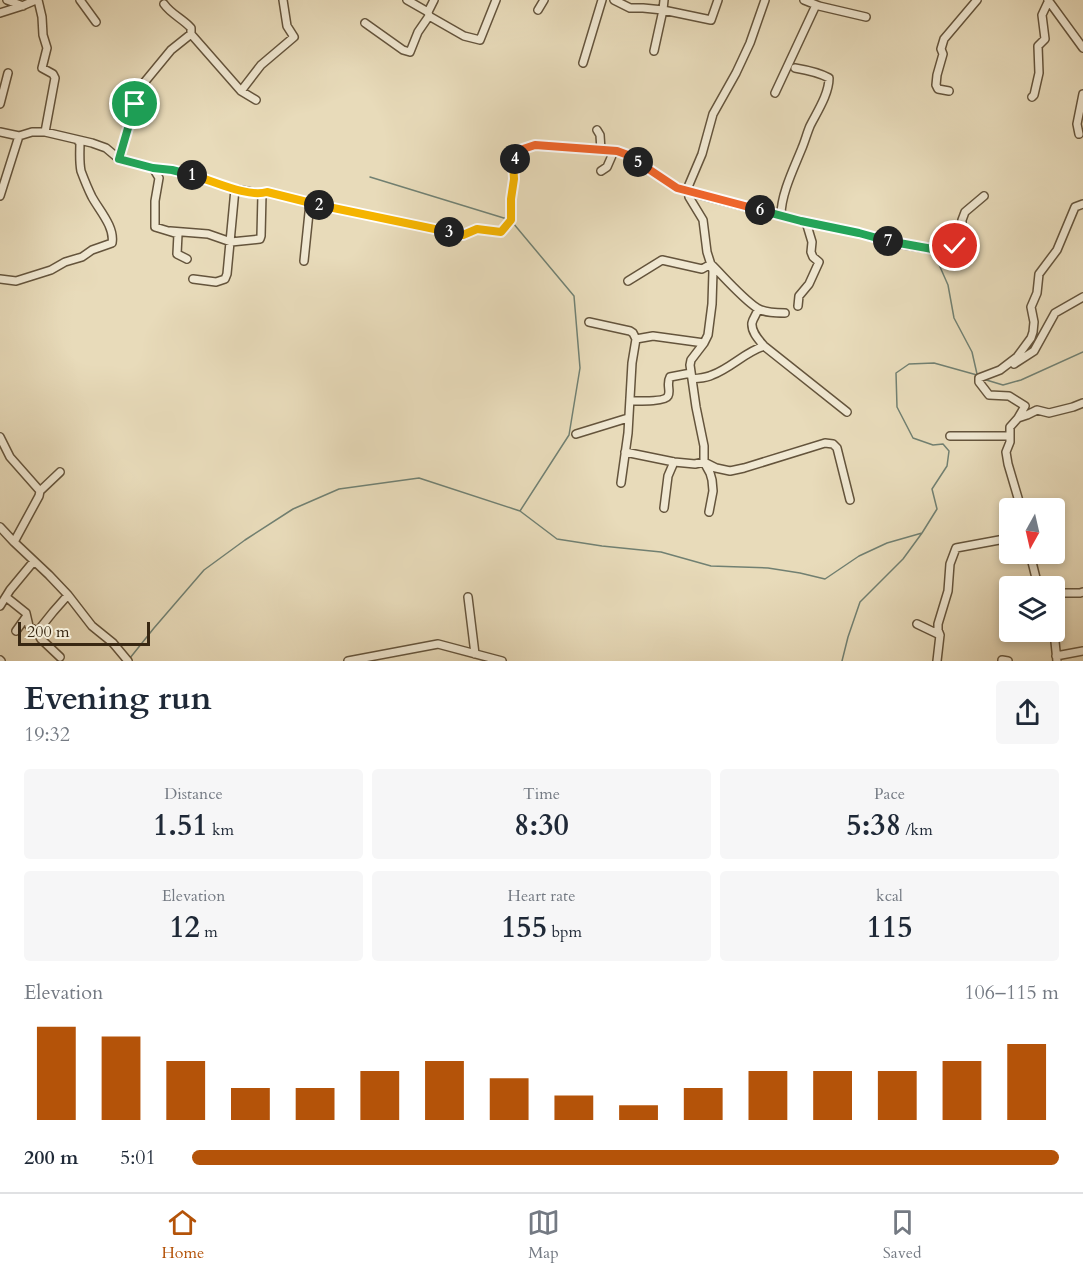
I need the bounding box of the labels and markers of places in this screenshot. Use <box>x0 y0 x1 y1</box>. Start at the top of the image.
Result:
pin <box>109 78 160 129</box>
pin: 4 <box>500 144 530 174</box>
pin: 5 <box>623 147 653 177</box>
pin: 1 <box>177 160 207 190</box>
pin: 2 <box>304 190 334 220</box>
pin: 6 <box>745 195 775 225</box>
pin: 3 <box>434 217 464 247</box>
pin <box>929 220 980 271</box>
pin: 7 <box>873 226 903 256</box>

